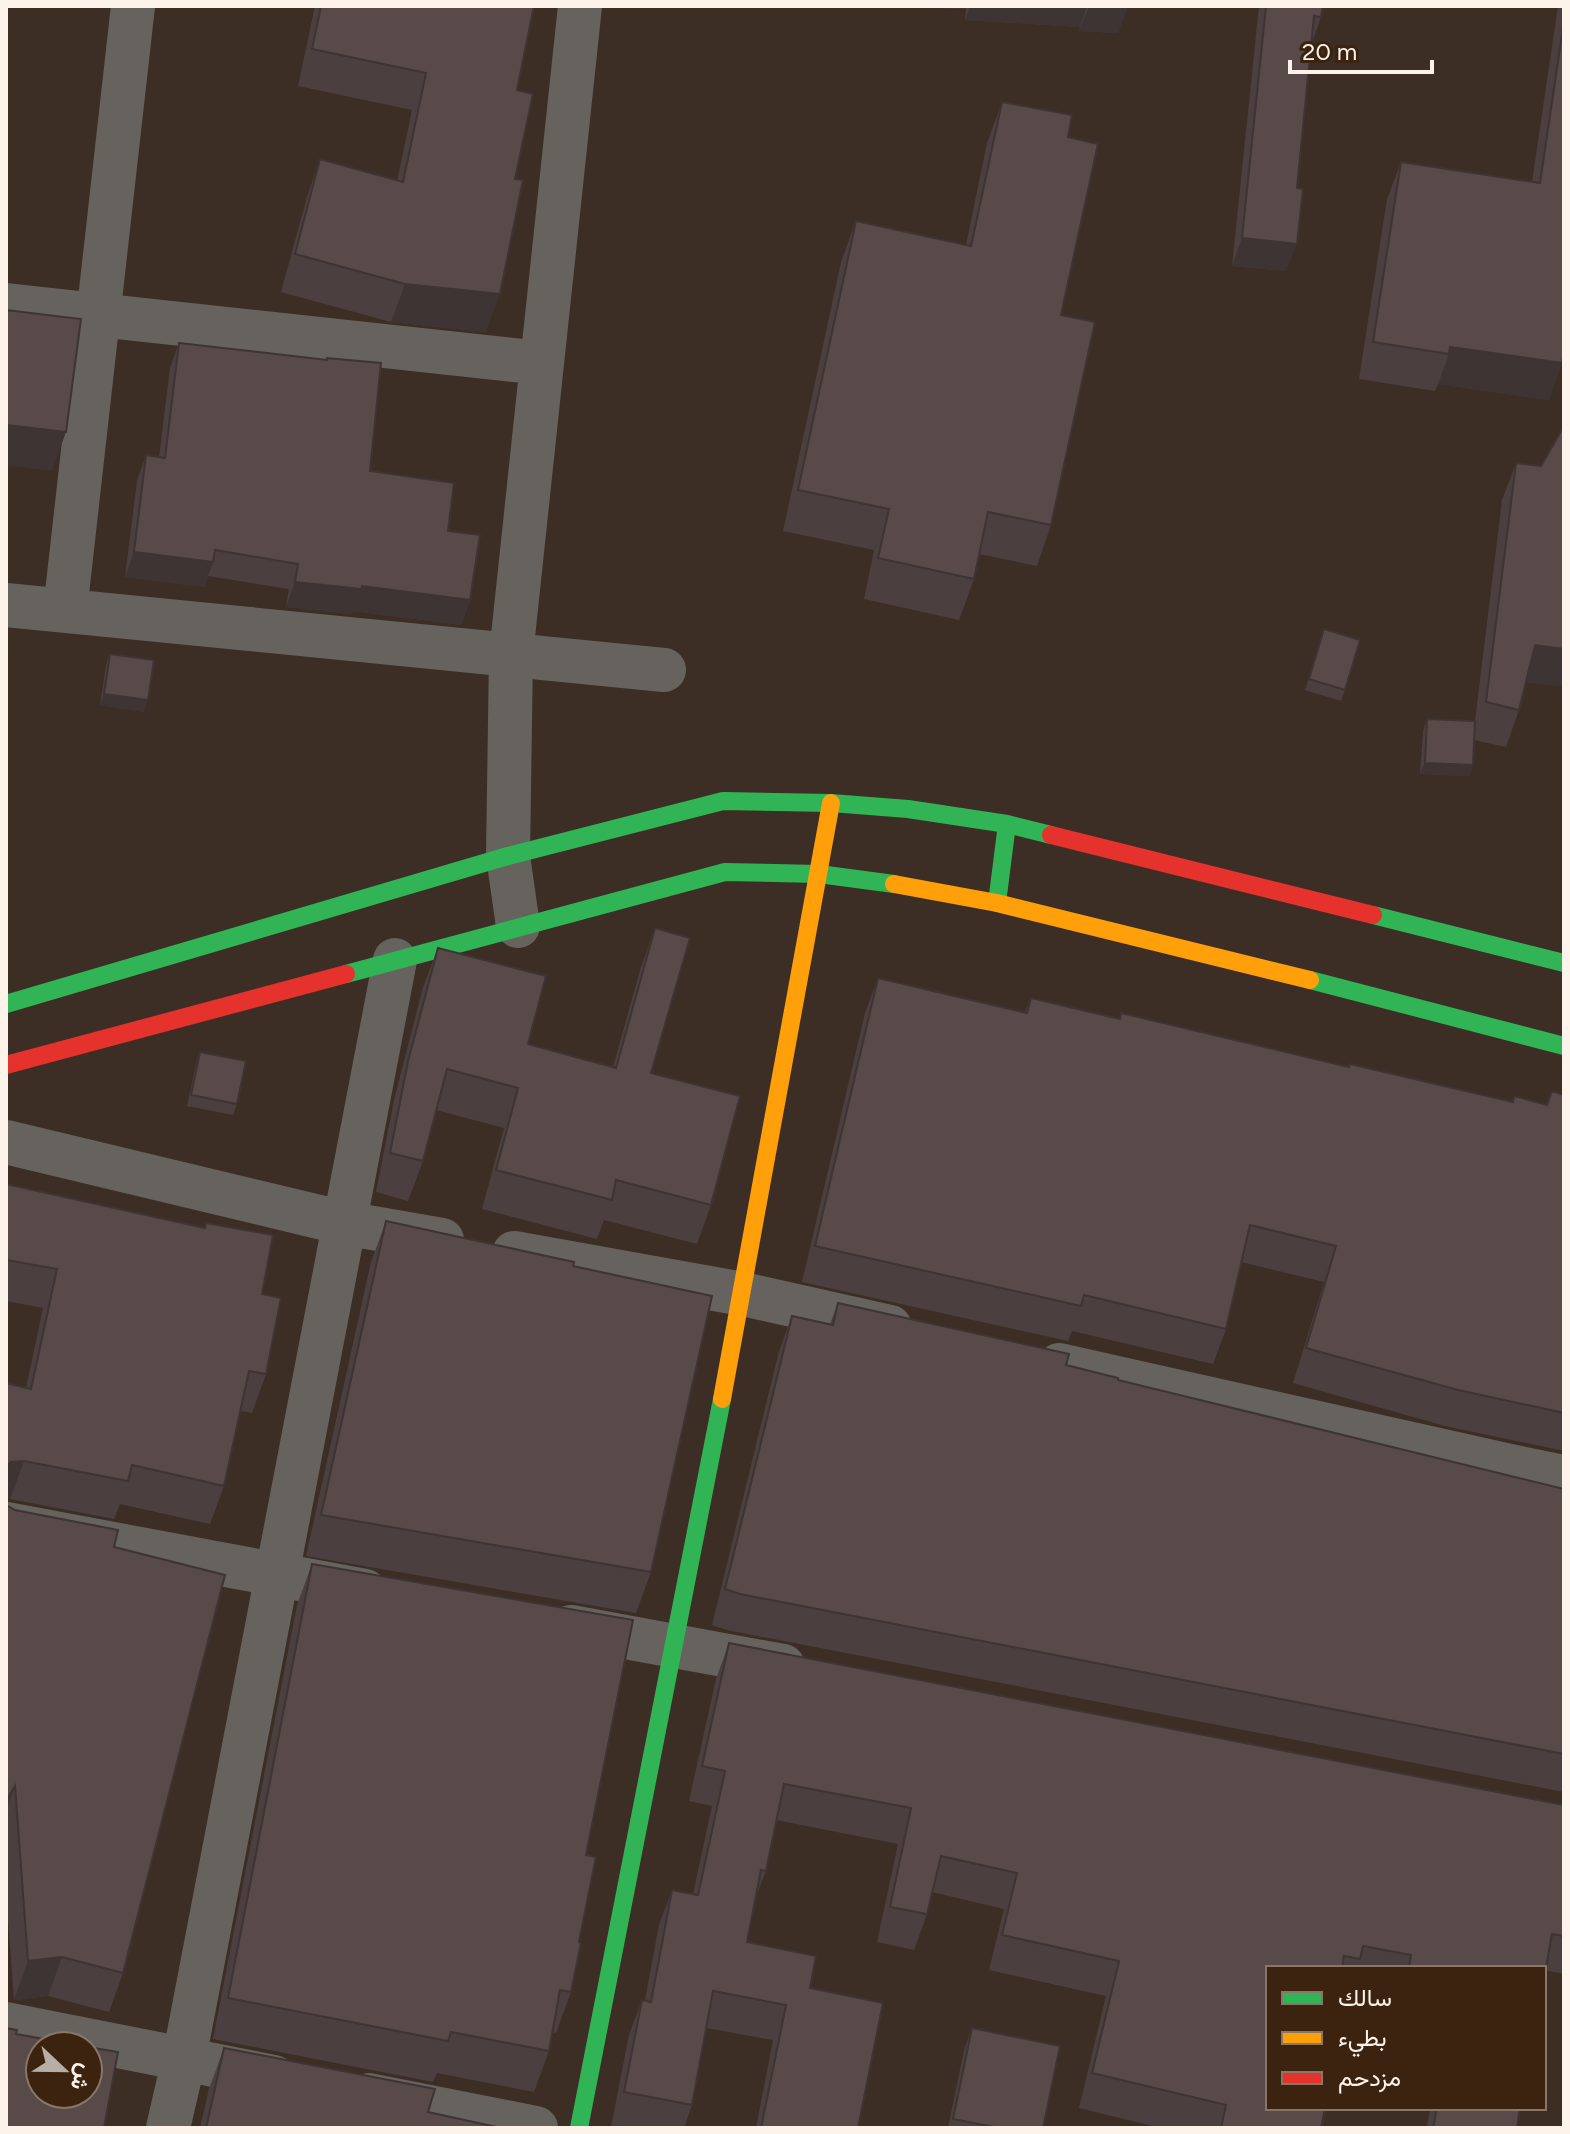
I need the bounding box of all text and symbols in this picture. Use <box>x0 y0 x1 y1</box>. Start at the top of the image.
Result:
scale bar <box>1290 24 1432 74</box>
text: 20 m <box>1302 37 1357 66</box>
legend <box>1266 1966 1546 2110</box>
text: سالك <box>1338 1983 1392 2012</box>
text: بطيء <box>1338 2023 1387 2057</box>
north arrow <box>24 2030 104 2110</box>
text: ش <box>65 2060 100 2095</box>
text: مزدحم <box>1338 2063 1401 2094</box>

